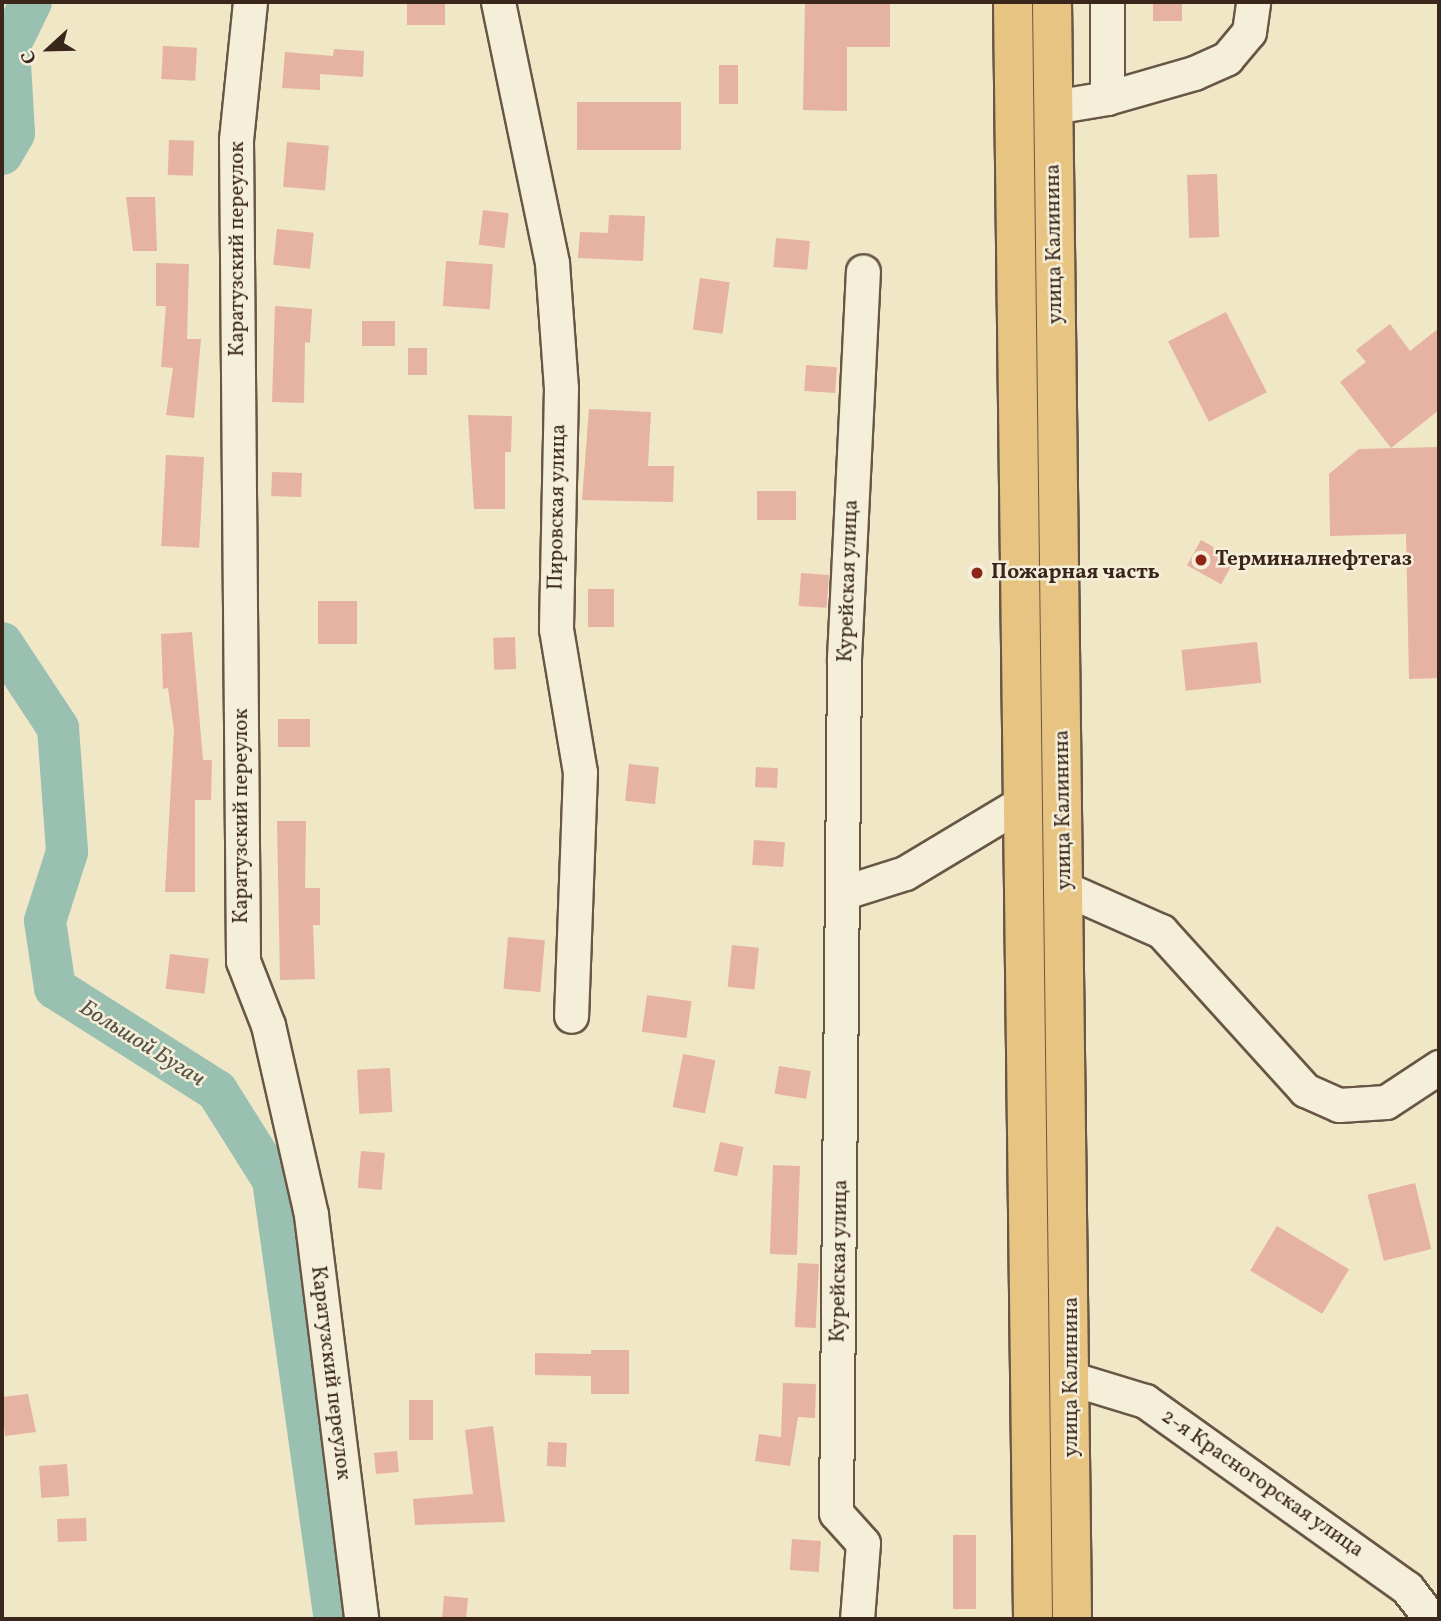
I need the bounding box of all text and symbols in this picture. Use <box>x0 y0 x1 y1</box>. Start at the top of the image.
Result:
north arrow <box>14 14 84 84</box>
text: С <box>15 46 44 67</box>
street label: Каратузский переулок <box>225 141 251 357</box>
street label: улица Калинина <box>1041 164 1069 324</box>
street label: Пировская улица <box>544 423 572 591</box>
street label: Курейская улица <box>834 499 864 663</box>
place label: Терминалнефтегаз <box>1215 547 1412 573</box>
marker: Терминалнефтегаз <box>1193 552 1209 568</box>
place label: Пожарная часть <box>991 560 1160 586</box>
marker: Пожарная часть <box>969 565 985 581</box>
street label: Каратузский переулок <box>229 708 255 924</box>
street label: улица Калинина <box>1050 730 1078 890</box>
water label: Большой Бугач <box>74 994 210 1094</box>
street label: Курейская улица <box>826 1179 854 1343</box>
street label: Каратузский переулок <box>304 1265 356 1481</box>
street label: улица Калинина <box>1059 1297 1085 1457</box>
street label: 2-я Красногорская улица <box>1156 1404 1368 1564</box>

